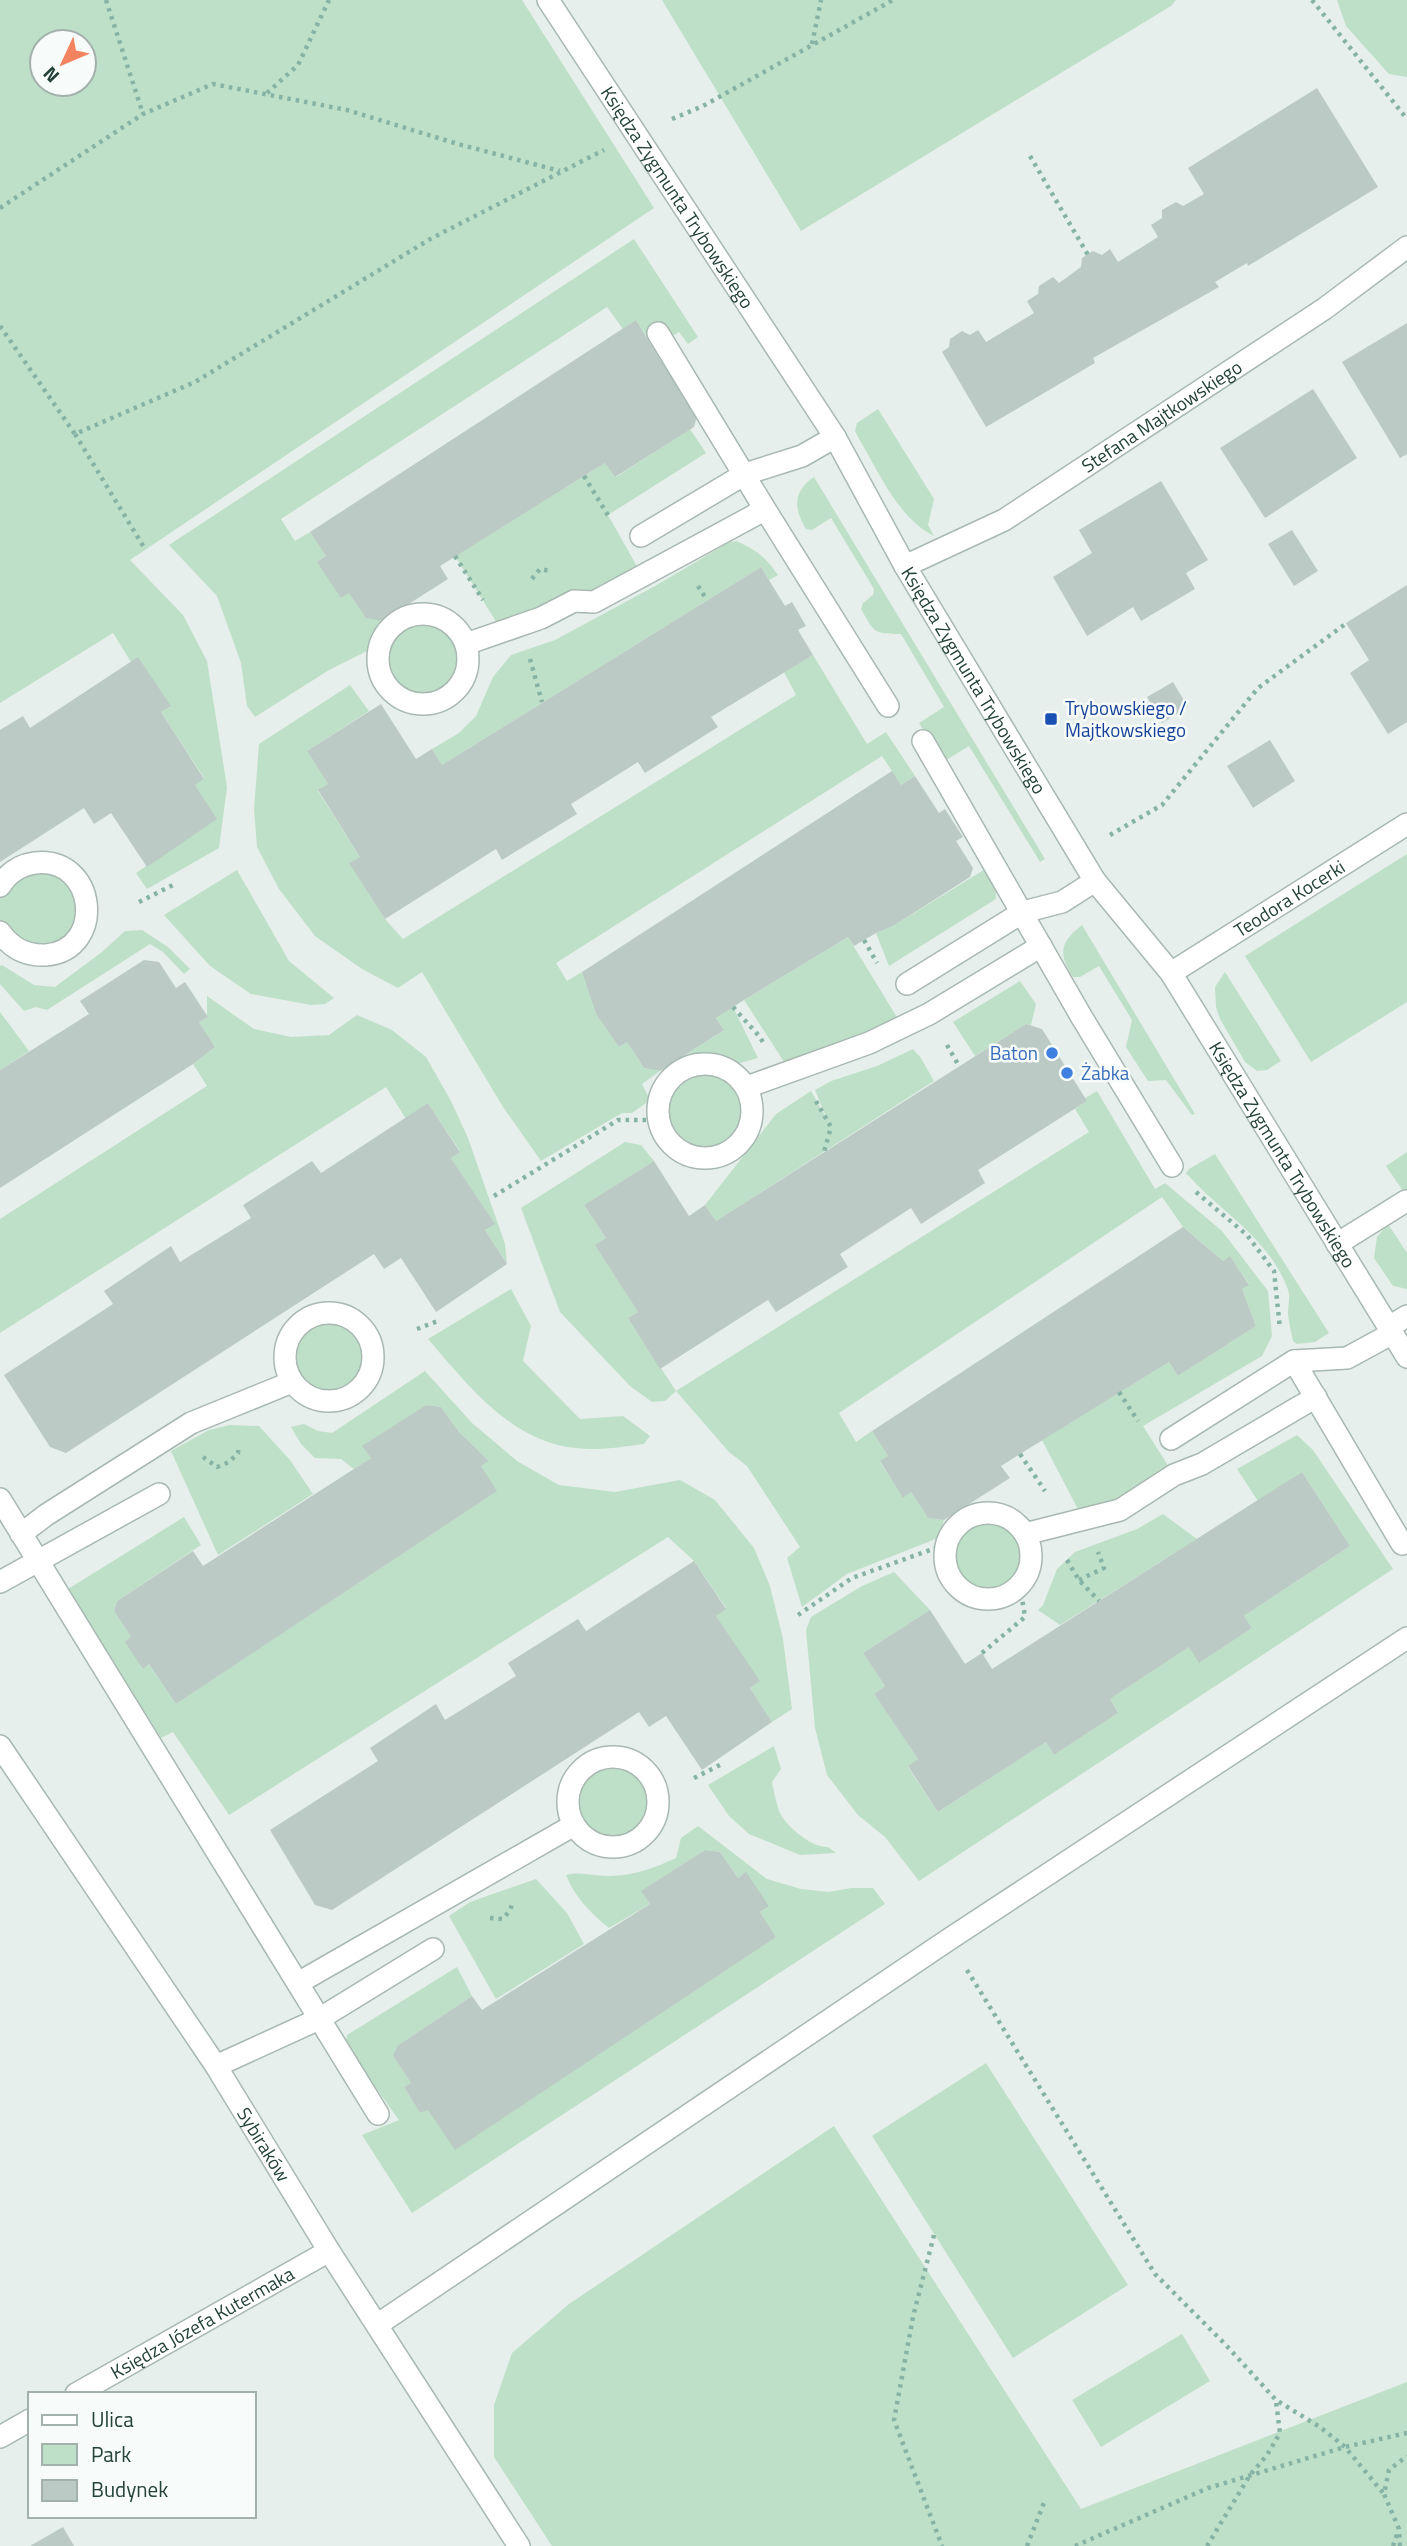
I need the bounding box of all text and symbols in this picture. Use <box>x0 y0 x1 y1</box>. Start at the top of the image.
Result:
north arrow <box>28 28 98 98</box>
text: N <box>35 60 65 90</box>
street label: Księdza Zygmunta Trybowskiego <box>594 80 762 314</box>
street label: Stefana Majtkowskiego <box>1075 352 1248 479</box>
street label: Księdza Zygmunta Trybowskiego <box>894 561 1054 799</box>
place label: Trybowskiego / Majtkowskiego <box>1065 693 1187 744</box>
marker: Trybowskiego / Majtkowskiego <box>1043 711 1059 727</box>
street label: Teodora Kocerki <box>1228 852 1350 944</box>
street label: Księdza Zygmunta Trybowskiego <box>1202 1036 1364 1273</box>
place label: Baton <box>990 1038 1038 1067</box>
marker: Baton <box>1044 1045 1060 1061</box>
place label: Żabka <box>1081 1058 1130 1087</box>
marker: Żabka <box>1059 1065 1075 1081</box>
street label: Sybiraków <box>230 2101 298 2187</box>
street label: Księdza Józefa Kutermaka <box>105 2258 300 2386</box>
legend <box>28 2392 256 2518</box>
text: Ulica <box>91 2403 134 2435</box>
text: Park <box>91 2438 131 2470</box>
text: Budynek <box>91 2473 168 2505</box>

